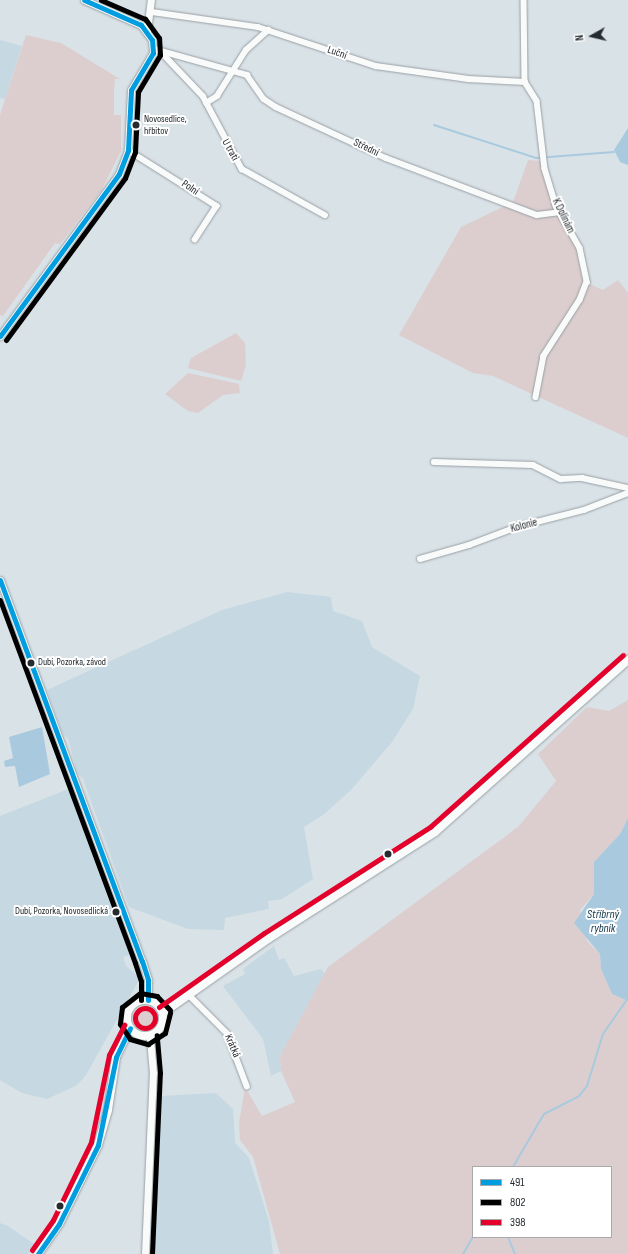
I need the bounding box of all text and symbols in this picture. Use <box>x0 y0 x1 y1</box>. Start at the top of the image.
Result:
north arrow <box>572 16 612 56</box>
text: N <box>573 34 586 42</box>
street label: Luční <box>325 43 349 63</box>
place label: Novosedlice, hřbitov <box>144 113 187 136</box>
marker: Novosedlice, hřbitov <box>131 120 141 130</box>
street label: Střední <box>351 136 381 160</box>
street label: U trati <box>219 137 241 163</box>
street label: Polní <box>179 177 201 199</box>
street label: K Dolinám <box>549 196 577 236</box>
street label: Kolonie <box>509 516 539 536</box>
place label: Dubí, Pozorka, závod <box>38 657 106 669</box>
marker: Dubí, Pozorka, závod <box>26 658 36 668</box>
unlabelled marker <box>383 849 393 859</box>
place label: Dubí, Pozorka, Novosedlická <box>15 906 108 918</box>
marker: Dubí, Pozorka, Novosedlická <box>111 907 121 917</box>
water label: Stříbrný rybník <box>587 908 619 936</box>
street label: Krátká <box>221 1032 243 1060</box>
legend <box>472 1166 612 1238</box>
text: 491 <box>510 1175 525 1190</box>
text: 802 <box>510 1195 526 1210</box>
unlabelled marker <box>55 1201 65 1211</box>
text: 398 <box>510 1215 526 1230</box>

